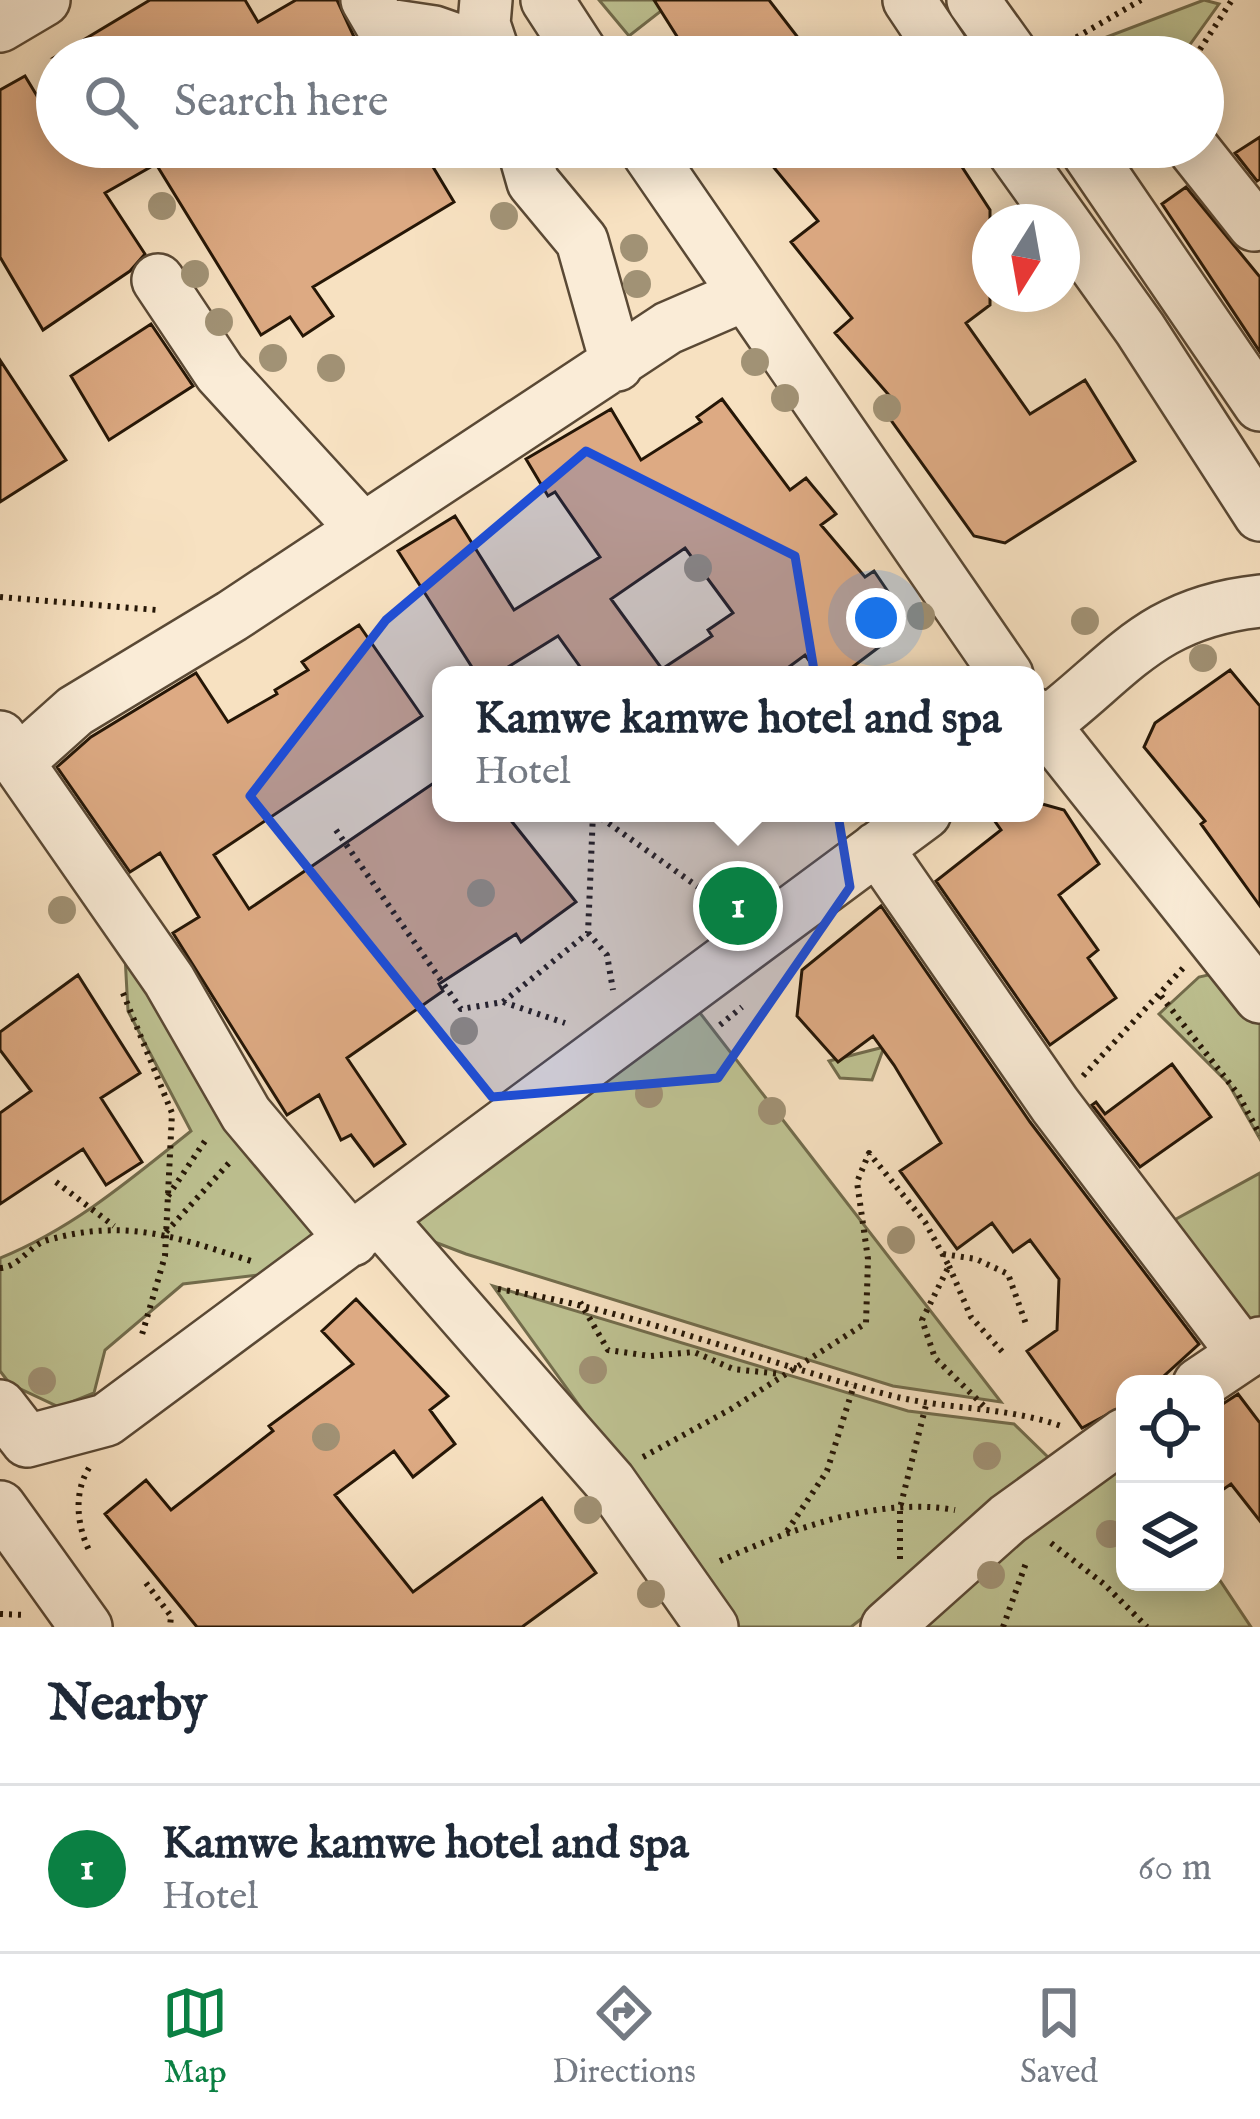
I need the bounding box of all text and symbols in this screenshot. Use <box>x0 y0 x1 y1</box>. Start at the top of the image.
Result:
search box <box>36 36 1224 168</box>
icon: search <box>78 69 144 135</box>
text: Search here <box>174 74 388 131</box>
north arrow <box>972 204 1080 312</box>
your location <box>846 588 906 648</box>
popup <box>432 666 1044 822</box>
text: Kamwe kamwe hotel and spa <box>475 691 1001 748</box>
text: Hotel <box>475 748 571 797</box>
pin: 1 <box>699 861 777 951</box>
map controls <box>1116 1375 1224 1591</box>
button: locate <box>1116 1375 1224 1483</box>
button: layers <box>1116 1483 1224 1591</box>
text: Nearby <box>48 1673 207 1738</box>
text: Kamwe kamwe hotel and spa <box>162 1816 689 1873</box>
text: 1 <box>80 1844 94 1893</box>
text: 60 m <box>1138 1844 1212 1893</box>
text: Hotel <box>162 1873 258 1922</box>
tab: Map <box>162 1980 228 2094</box>
tab: Directions <box>552 1980 696 2094</box>
tab: Saved <box>1020 1980 1098 2094</box>

